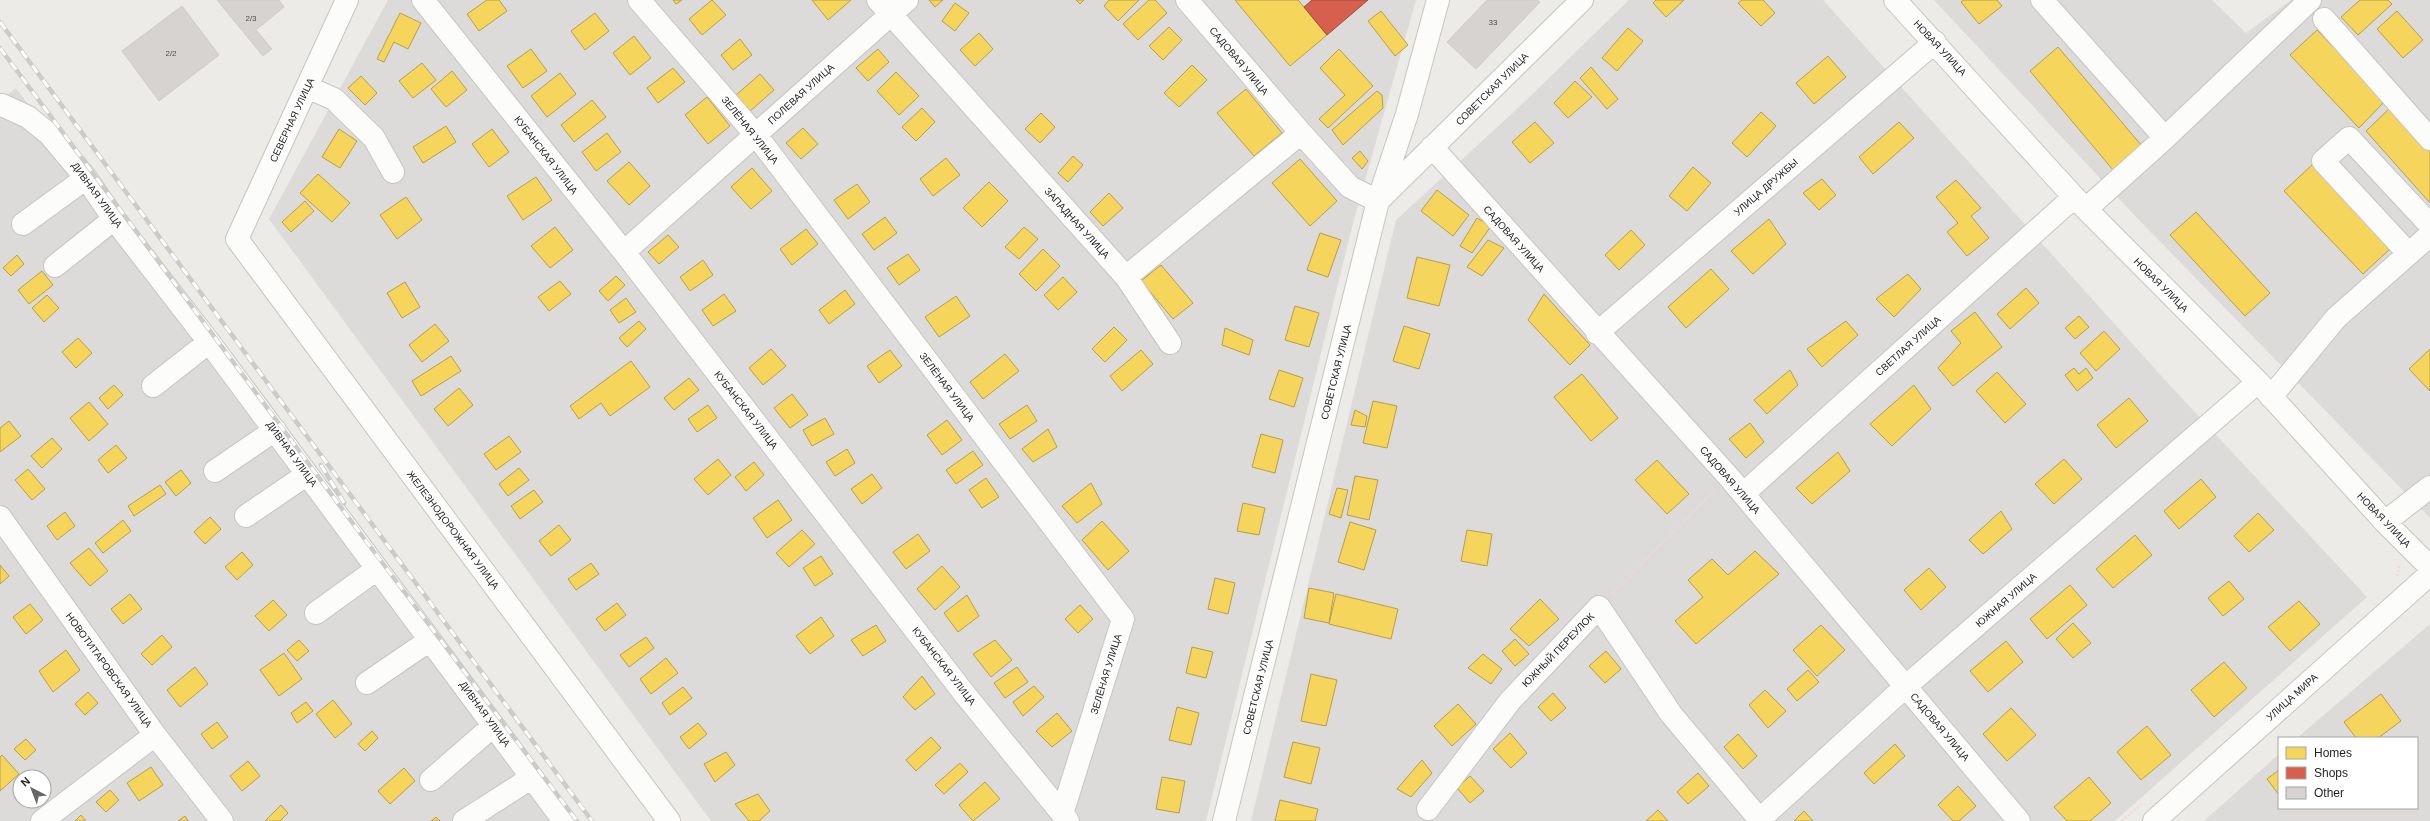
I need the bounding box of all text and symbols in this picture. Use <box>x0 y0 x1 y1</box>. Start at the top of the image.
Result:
house number: 2/3 <box>245 14 257 23</box>
house number: 33 <box>1489 18 1498 27</box>
street label: НОВАЯ УЛИЦА <box>1911 18 1969 78</box>
street label: САДОВАЯ УЛИЦА <box>1207 25 1271 97</box>
house number: 2/2 <box>165 49 177 58</box>
street label: СОВЕТСКАЯ УЛИЦА <box>1454 50 1531 127</box>
street label: ПОЛЕВАЯ УЛИЦА <box>766 61 836 127</box>
street label: СЕВЕРНАЯ УЛИЦА <box>268 76 316 164</box>
street label: ЗЕЛЁНАЯ УЛИЦА <box>719 94 781 166</box>
street label: КУБАНСКАЯ УЛИЦА <box>512 114 580 196</box>
street label: УЛИЦА ДРУЖБЫ <box>1732 156 1800 218</box>
street label: ДИВНАЯ УЛИЦА <box>70 160 125 230</box>
street label: ЗАПАДНАЯ УЛИЦА <box>1042 185 1112 261</box>
street label: САДОВАЯ УЛИЦА <box>1481 204 1547 275</box>
street label: НОВАЯ УЛИЦА <box>2132 256 2191 315</box>
street label: СВЕТЛАЯ УЛИЦА <box>1873 314 1943 378</box>
street label: СОВЕТСКАЯ УЛИЦА <box>1319 323 1353 421</box>
street label: ЗЕЛЁНАЯ УЛИЦА <box>917 350 977 424</box>
street label: КУБАНСКАЯ УЛИЦА <box>712 369 780 451</box>
street label: ДИВНАЯ УЛИЦА <box>265 419 320 489</box>
street label: САДОВАЯ УЛИЦА <box>1698 444 1762 516</box>
street label: ЖЕЛЕЗНОДОРОЖНАЯ УЛИЦА <box>405 469 501 592</box>
street label: НОВАЯ УЛИЦА <box>2355 490 2413 550</box>
street label: ЮЖНАЯ УЛИЦА <box>1973 570 2039 629</box>
street label: ЮЖНЫЙ ПЕРЕУЛОК <box>1519 610 1596 689</box>
street label: НОВОТИТАРОВСКАЯ УЛИЦА <box>64 611 154 730</box>
street label: КУБАНСКАЯ УЛИЦА <box>910 625 978 707</box>
street label: ЗЕЛЁНАЯ УЛИЦА <box>1089 632 1124 716</box>
street label: СОВЕТСКАЯ УЛИЦА <box>1241 638 1275 736</box>
street label: УЛИЦА МИРА <box>2264 671 2320 723</box>
street label: ДИВНАЯ УЛИЦА <box>458 679 513 749</box>
street label: САДОВАЯ УЛИЦА <box>1908 691 1972 763</box>
legend <box>2278 737 2418 809</box>
text: Homes <box>2314 746 2352 760</box>
text: Shops <box>2314 766 2348 780</box>
north arrow <box>12 769 52 809</box>
text: N <box>18 774 32 789</box>
text: Other <box>2314 786 2344 800</box>

